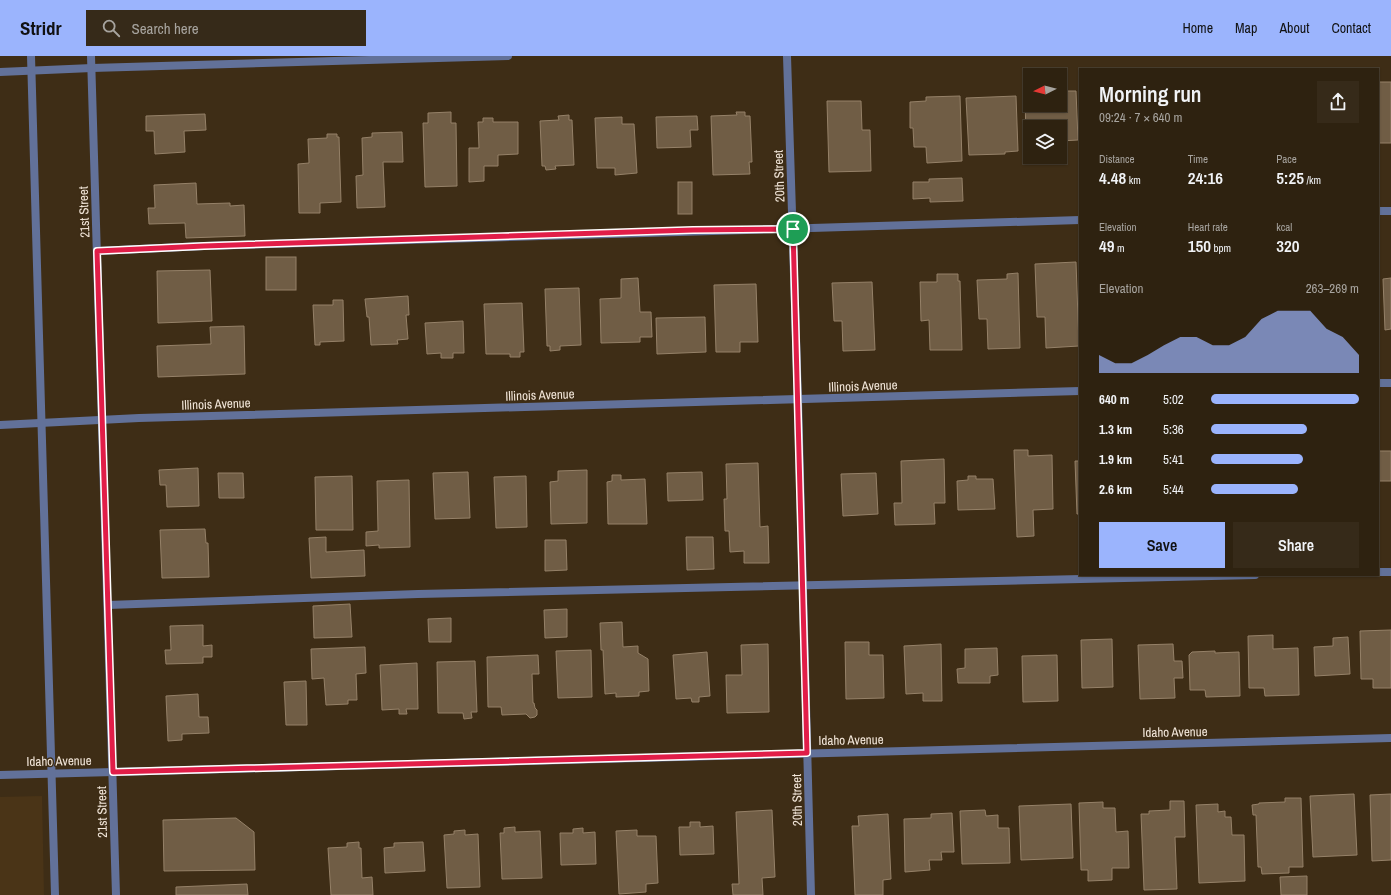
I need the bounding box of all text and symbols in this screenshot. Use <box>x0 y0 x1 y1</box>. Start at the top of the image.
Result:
search box <box>86 10 366 46</box>
text: Stridr <box>20 15 62 41</box>
icon: search <box>100 17 122 39</box>
text: Search here <box>132 18 199 39</box>
text: Home <box>1182 19 1213 37</box>
text: Map <box>1235 19 1257 37</box>
text: About <box>1279 19 1309 37</box>
text: Contact <box>1331 19 1371 37</box>
north arrow <box>1023 68 1067 112</box>
map controls <box>1023 68 1067 164</box>
text: Morning run <box>1099 79 1202 109</box>
button: share <box>1317 81 1359 123</box>
text: 09:24 · 7 × 640 m <box>1099 109 1182 126</box>
button: layers <box>1023 120 1067 164</box>
street label: 20th Street <box>770 150 788 202</box>
text: Distance <box>1099 152 1135 166</box>
text: Time <box>1188 152 1208 166</box>
text: Pace <box>1276 152 1297 166</box>
text: 4.48 <box>1099 166 1126 189</box>
text: 24:16 <box>1188 166 1223 189</box>
text: 5:25 <box>1276 166 1304 189</box>
text: km <box>1126 173 1141 187</box>
text: /km <box>1304 173 1321 187</box>
street label: 21st Street <box>75 186 93 238</box>
pin <box>776 212 810 246</box>
icon: arrive <box>782 218 804 240</box>
text: Elevation <box>1099 220 1137 234</box>
text: Heart rate <box>1188 220 1228 234</box>
text: kcal <box>1276 220 1292 234</box>
text: 49 <box>1099 234 1115 257</box>
text: 150 <box>1188 234 1211 257</box>
text: 320 <box>1276 234 1300 257</box>
text: m <box>1115 241 1125 255</box>
text: bpm <box>1211 241 1231 255</box>
text: Elevation <box>1099 280 1143 297</box>
text: 263–269 m <box>1306 280 1359 297</box>
street label: Illinois Avenue <box>828 376 898 396</box>
street label: Illinois Avenue <box>505 385 575 405</box>
text: 640 m <box>1099 391 1129 408</box>
text: 5:02 <box>1163 391 1184 408</box>
street label: Illinois Avenue <box>181 394 251 414</box>
text: 1.3 km <box>1099 421 1132 438</box>
text: 5:36 <box>1163 421 1184 438</box>
text: 1.9 km <box>1099 451 1132 468</box>
text: 5:41 <box>1163 451 1184 468</box>
text: 2.6 km <box>1099 481 1132 498</box>
text: 5:44 <box>1163 481 1184 498</box>
button: Save <box>1099 522 1225 568</box>
button: Share <box>1233 522 1359 568</box>
street label: Idaho Avenue <box>1142 723 1208 741</box>
street label: Idaho Avenue <box>818 731 884 749</box>
street label: Idaho Avenue <box>26 752 92 770</box>
street label: 20th Street <box>788 774 806 826</box>
street label: 21st Street <box>93 786 111 838</box>

